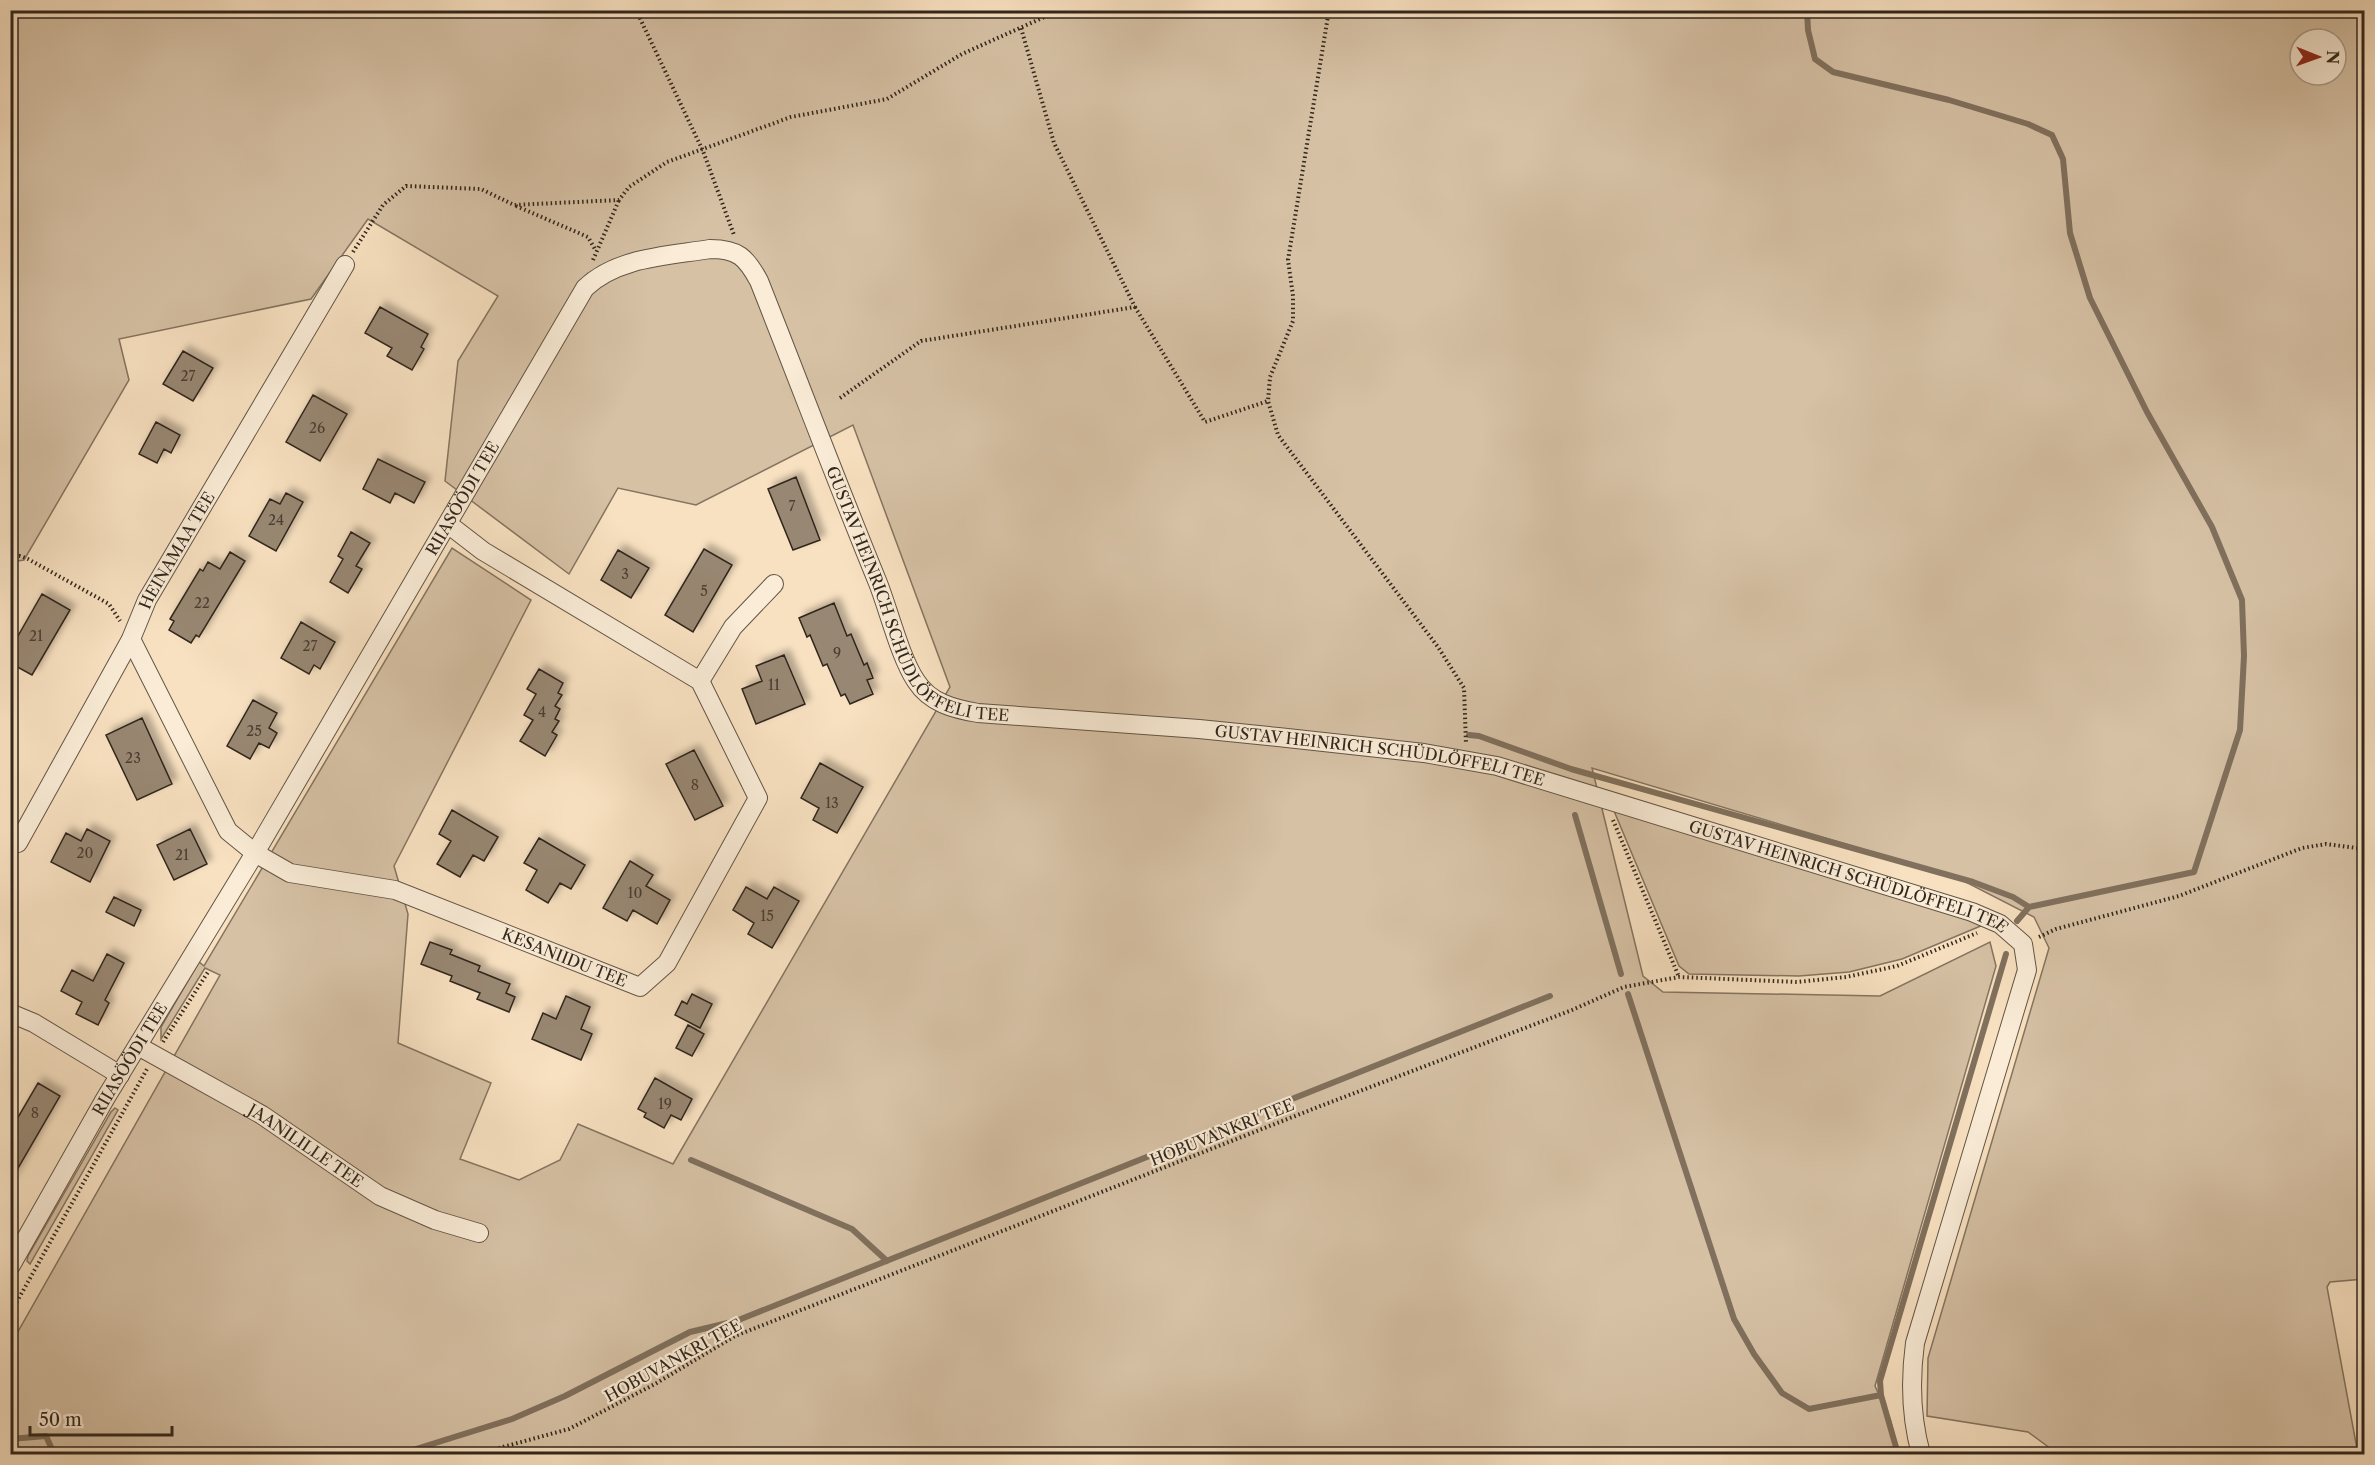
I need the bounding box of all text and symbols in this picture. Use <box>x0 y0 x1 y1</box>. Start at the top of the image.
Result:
north arrow <box>2288 27 2348 87</box>
text: N <box>2323 50 2343 64</box>
house number: 27 <box>181 367 196 385</box>
house number: 26 <box>309 419 325 437</box>
street label: RIIASÖÖDI TEE <box>421 438 503 559</box>
street label: GUSTAV HEINRICH SCHÜDLÖFFELI TEE <box>822 463 1010 725</box>
street label: HEINAMAA TEE <box>134 488 219 612</box>
house number: 7 <box>789 497 796 515</box>
house number: 24 <box>268 511 284 529</box>
house number: 3 <box>621 565 629 583</box>
house number: 5 <box>700 582 708 600</box>
house number: 22 <box>194 594 210 612</box>
house number: 21 <box>29 627 43 645</box>
house number: 27 <box>303 637 318 655</box>
house number: 9 <box>833 644 841 662</box>
house number: 11 <box>768 676 780 694</box>
house number: 4 <box>538 703 546 721</box>
street label: GUSTAV HEINRICH SCHÜDLÖFFELI TEE <box>1214 721 1547 790</box>
house number: 25 <box>246 722 262 740</box>
house number: 23 <box>125 749 141 767</box>
house number: 8 <box>691 776 699 794</box>
house number: 13 <box>825 794 839 812</box>
street label: GUSTAV HEINRICH SCHÜDLÖFFELI TEE <box>1687 816 2013 937</box>
house number: 20 <box>77 844 94 862</box>
house number: 21 <box>175 846 189 864</box>
house number: 10 <box>628 884 642 902</box>
house number: 15 <box>760 907 774 925</box>
street label: KESANIIDU TEE <box>499 923 630 991</box>
street label: RIIASÖÖDI TEE <box>88 999 171 1119</box>
street label: HOBUVANKRI TEE <box>1147 1094 1297 1170</box>
house number: 19 <box>658 1095 672 1113</box>
street label: JAANILILLE TEE <box>242 1098 367 1192</box>
house number: 8 <box>31 1104 39 1122</box>
street label: HOBUVANKRI TEE <box>601 1314 745 1406</box>
scale bar <box>30 1399 172 1437</box>
text: 50 m <box>39 1409 82 1431</box>

